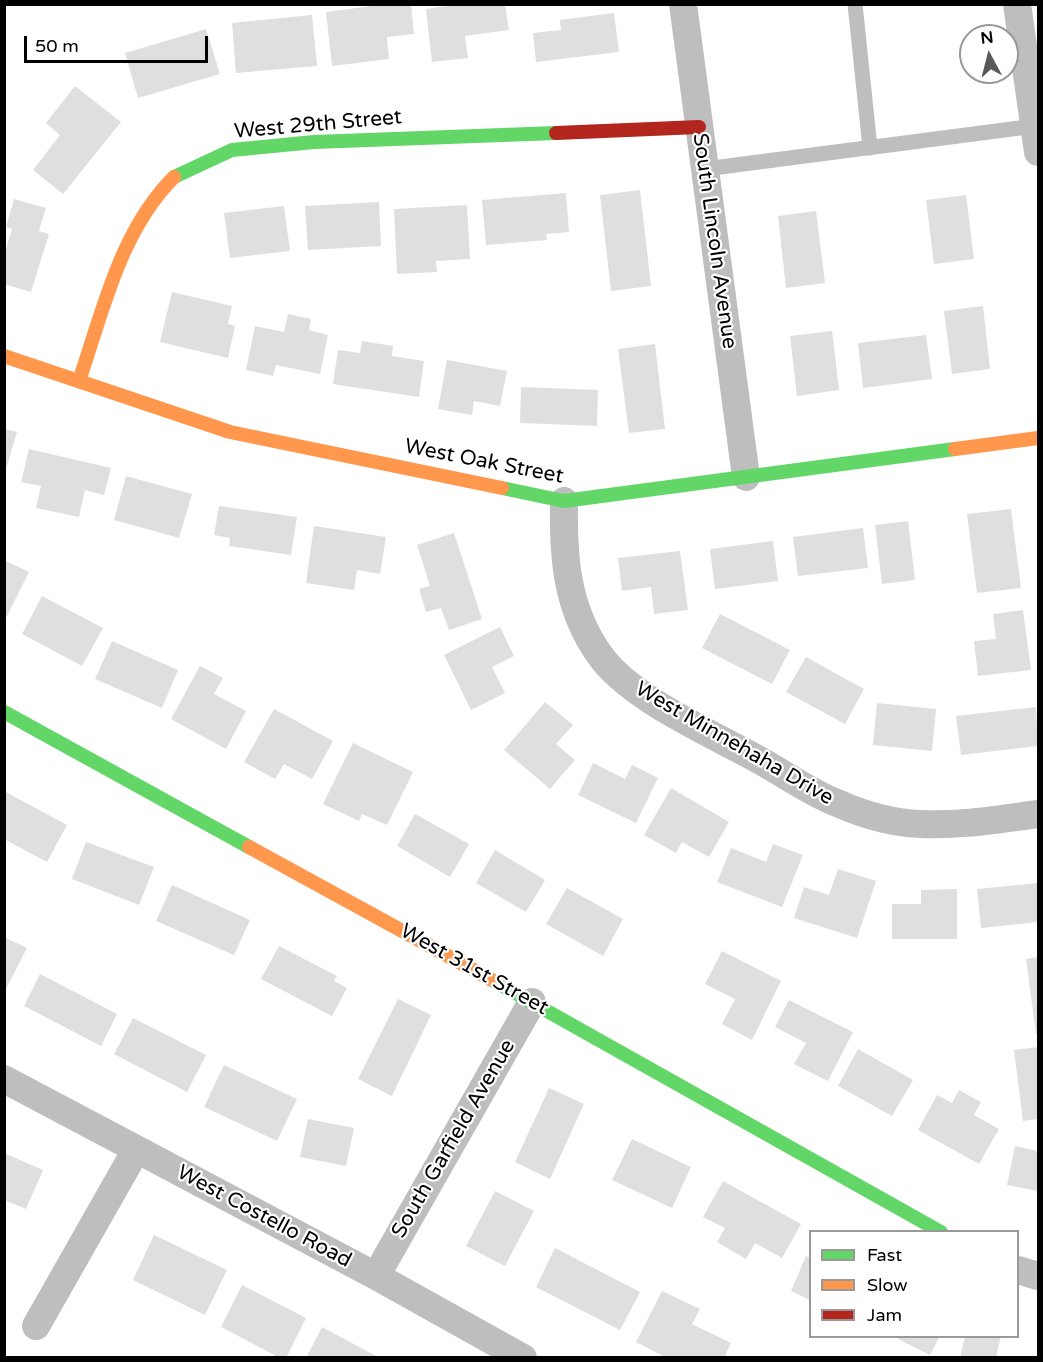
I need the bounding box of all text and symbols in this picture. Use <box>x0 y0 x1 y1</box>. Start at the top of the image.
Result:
scale bar <box>27 24 212 62</box>
north arrow <box>959 24 1019 84</box>
text: N <box>979 27 995 49</box>
text: 50 m <box>35 35 79 57</box>
street label: West 29th Street <box>233 105 403 145</box>
street label: South Lincoln Avenue <box>686 132 742 350</box>
street label: West Oak Street <box>402 434 566 490</box>
street label: West Minnehaha Drive <box>630 677 838 811</box>
street label: West 31st Street <box>396 919 552 1021</box>
street label: South Garfield Avenue <box>387 1035 521 1243</box>
street label: West Costello Road <box>172 1160 356 1274</box>
legend <box>809 1230 1019 1338</box>
text: Fast <box>867 1244 902 1266</box>
text: Slow <box>867 1274 908 1296</box>
text: Jam <box>867 1304 902 1326</box>

